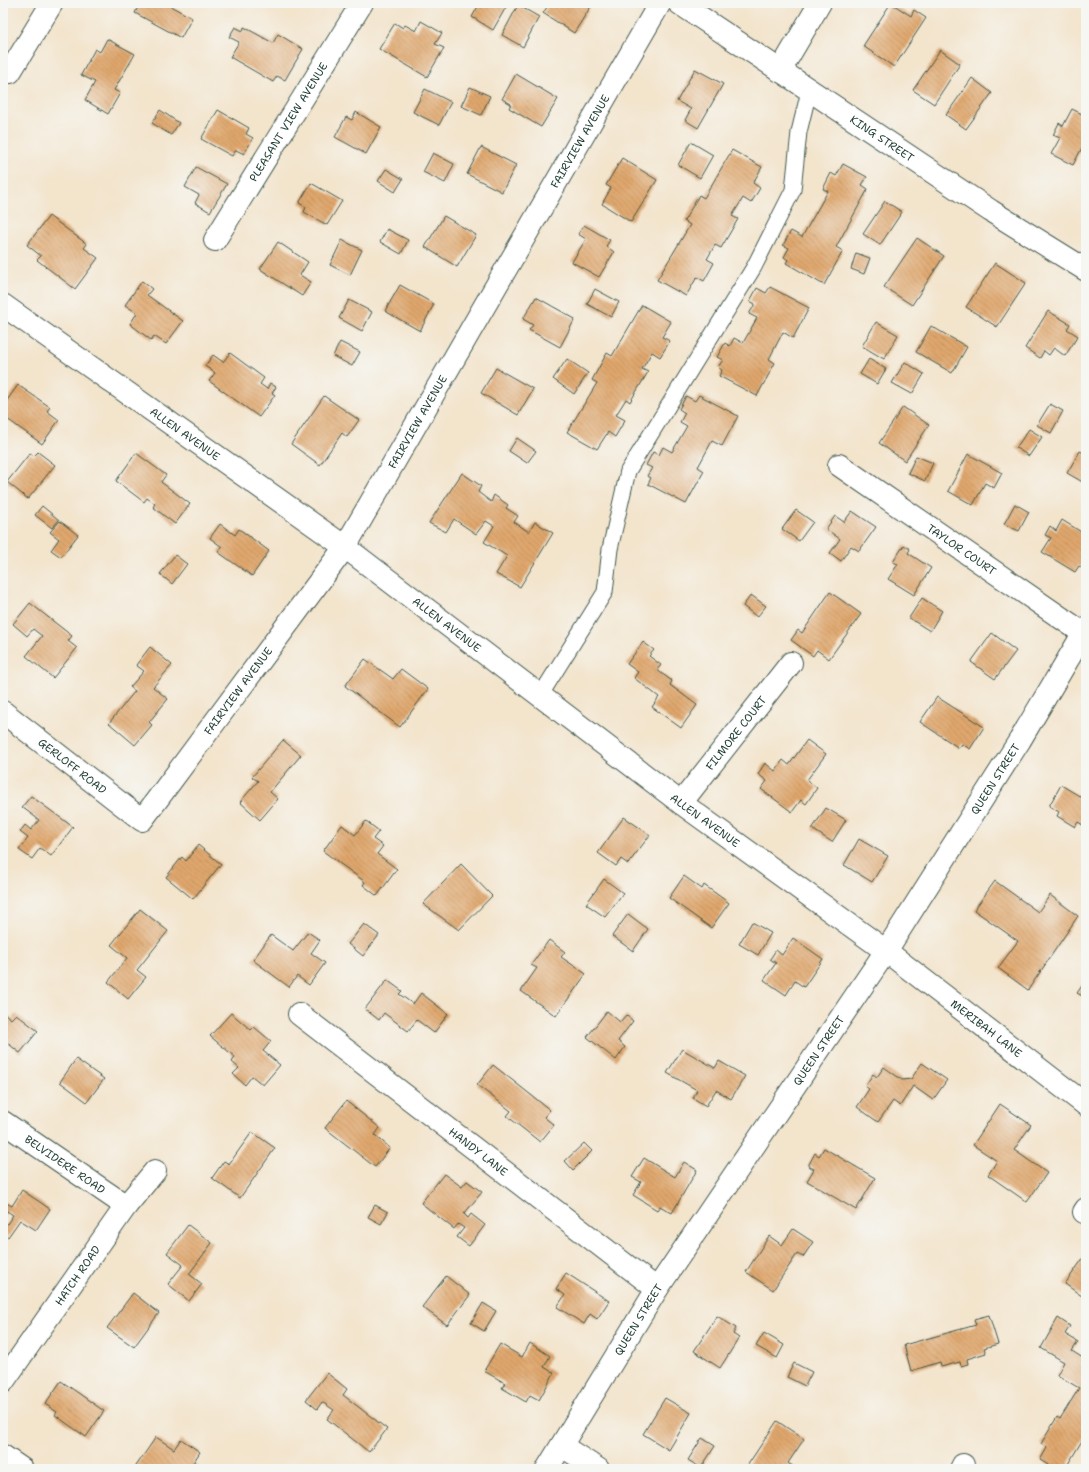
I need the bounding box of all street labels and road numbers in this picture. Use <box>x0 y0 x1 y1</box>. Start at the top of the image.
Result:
street label: PLEASANT VIEW AVENUE <box>246 59 331 184</box>
street label: FAIRVIEW AVENUE <box>547 92 613 191</box>
street label: KING STREET <box>847 112 917 165</box>
street label: FAIRVIEW AVENUE <box>385 372 451 471</box>
street label: ALLEN AVENUE <box>147 404 223 464</box>
street label: TAYLOR COURT <box>924 520 999 579</box>
street label: ALLEN AVENUE <box>409 594 484 656</box>
street label: FAIRVIEW AVENUE <box>200 644 276 738</box>
street label: FILMORE COURT <box>702 693 770 773</box>
street label: GERLOFF ROAD <box>35 735 110 797</box>
street label: QUEEN STREET <box>967 740 1023 817</box>
street label: ALLEN AVENUE <box>667 790 743 851</box>
street label: MERIBAH LANE <box>948 996 1025 1061</box>
street label: QUEEN STREET <box>790 1012 848 1088</box>
street label: HANDY LANE <box>445 1124 511 1179</box>
street label: BELVIDERE ROAD <box>22 1131 108 1197</box>
street label: HATCH ROAD <box>51 1242 104 1308</box>
street label: QUEEN STREET <box>611 1281 666 1358</box>

